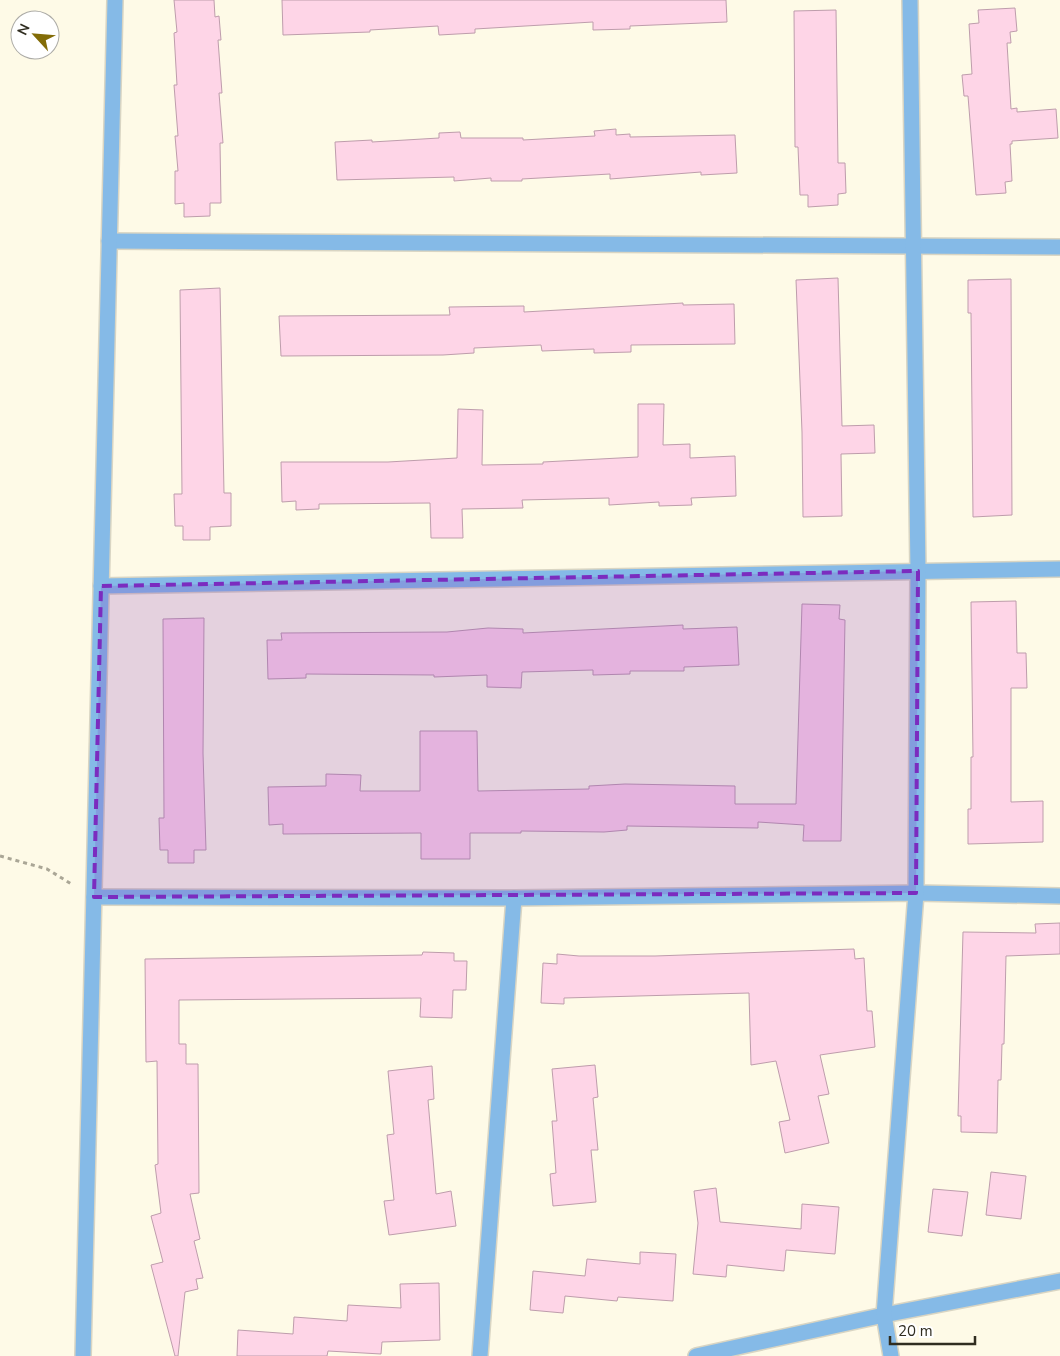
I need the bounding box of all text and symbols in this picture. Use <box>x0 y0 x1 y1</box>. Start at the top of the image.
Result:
north arrow <box>10 10 60 60</box>
text: N <box>13 21 35 38</box>
scale bar <box>890 1314 975 1346</box>
text: 20 m <box>898 1321 933 1341</box>

